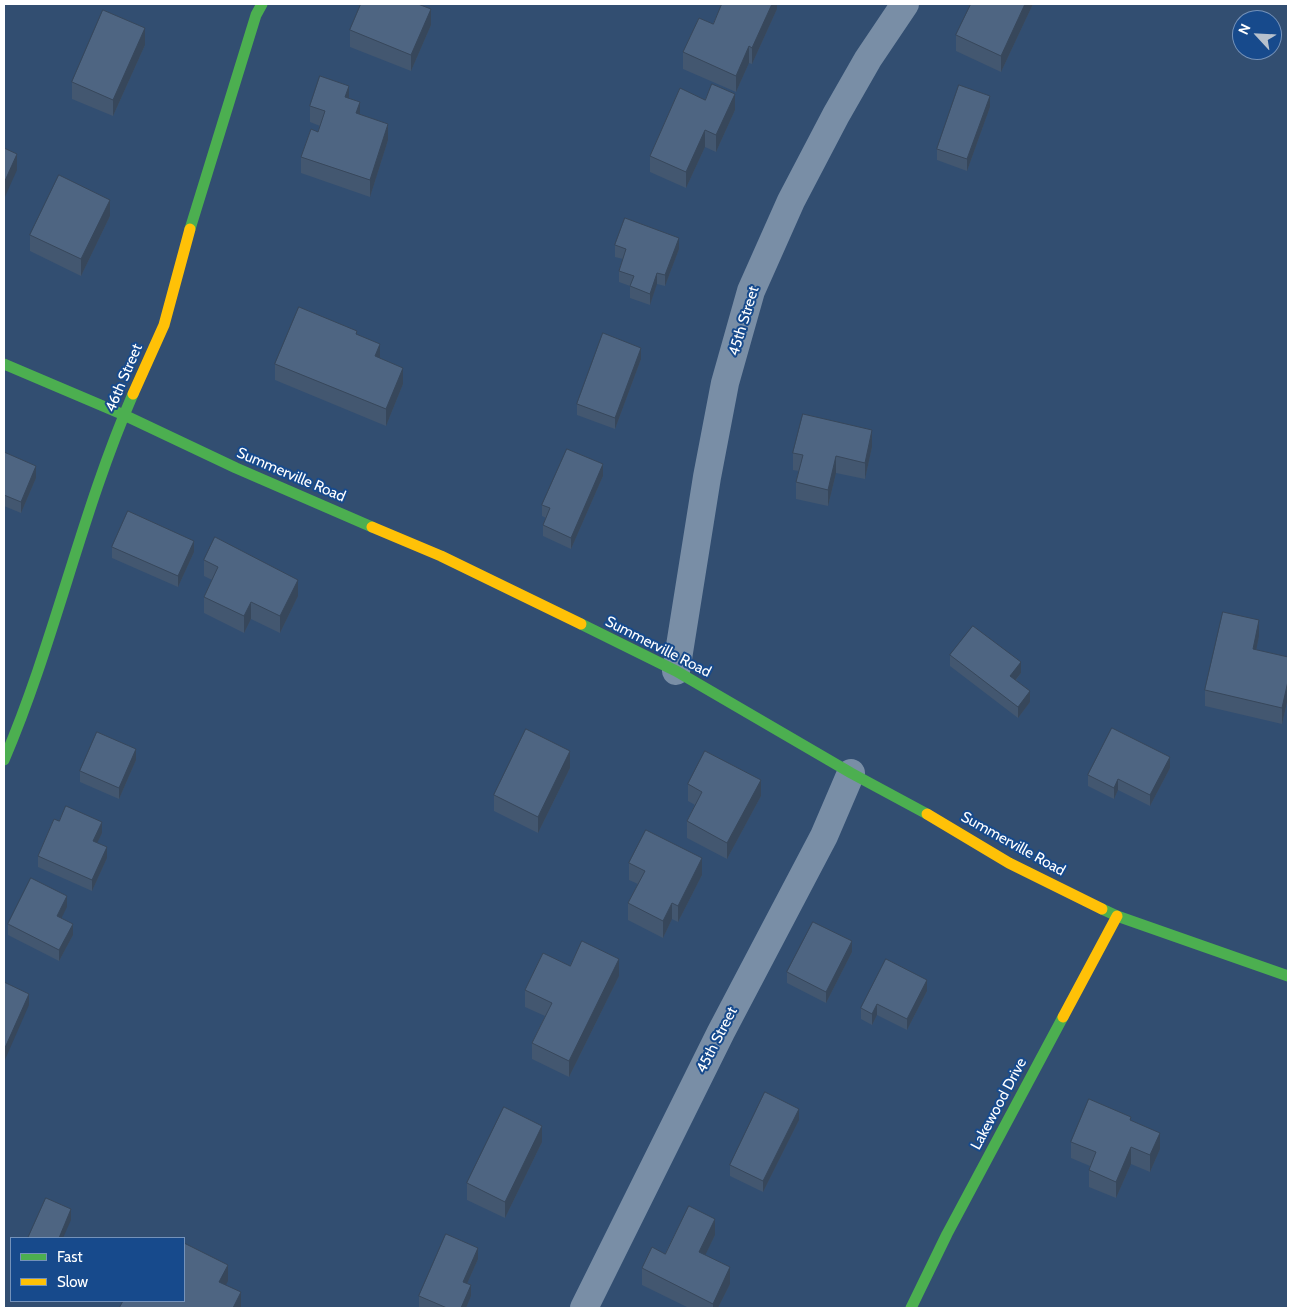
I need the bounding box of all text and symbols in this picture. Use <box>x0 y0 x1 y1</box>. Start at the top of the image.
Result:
north arrow <box>1232 10 1282 60</box>
text: N <box>1234 21 1255 37</box>
street label: 45th Street <box>725 284 763 358</box>
street label: 46th Street <box>102 341 146 415</box>
street label: Summerville Road <box>234 444 348 506</box>
street label: Summerville Road <box>602 613 714 681</box>
street label: Summerville Road <box>958 808 1068 880</box>
street label: 45th Street <box>693 1004 741 1076</box>
street label: Lakewood Drive <box>967 1055 1031 1153</box>
legend <box>10 1237 185 1302</box>
text: Fast <box>57 1248 82 1266</box>
text: Slow <box>57 1273 88 1291</box>

